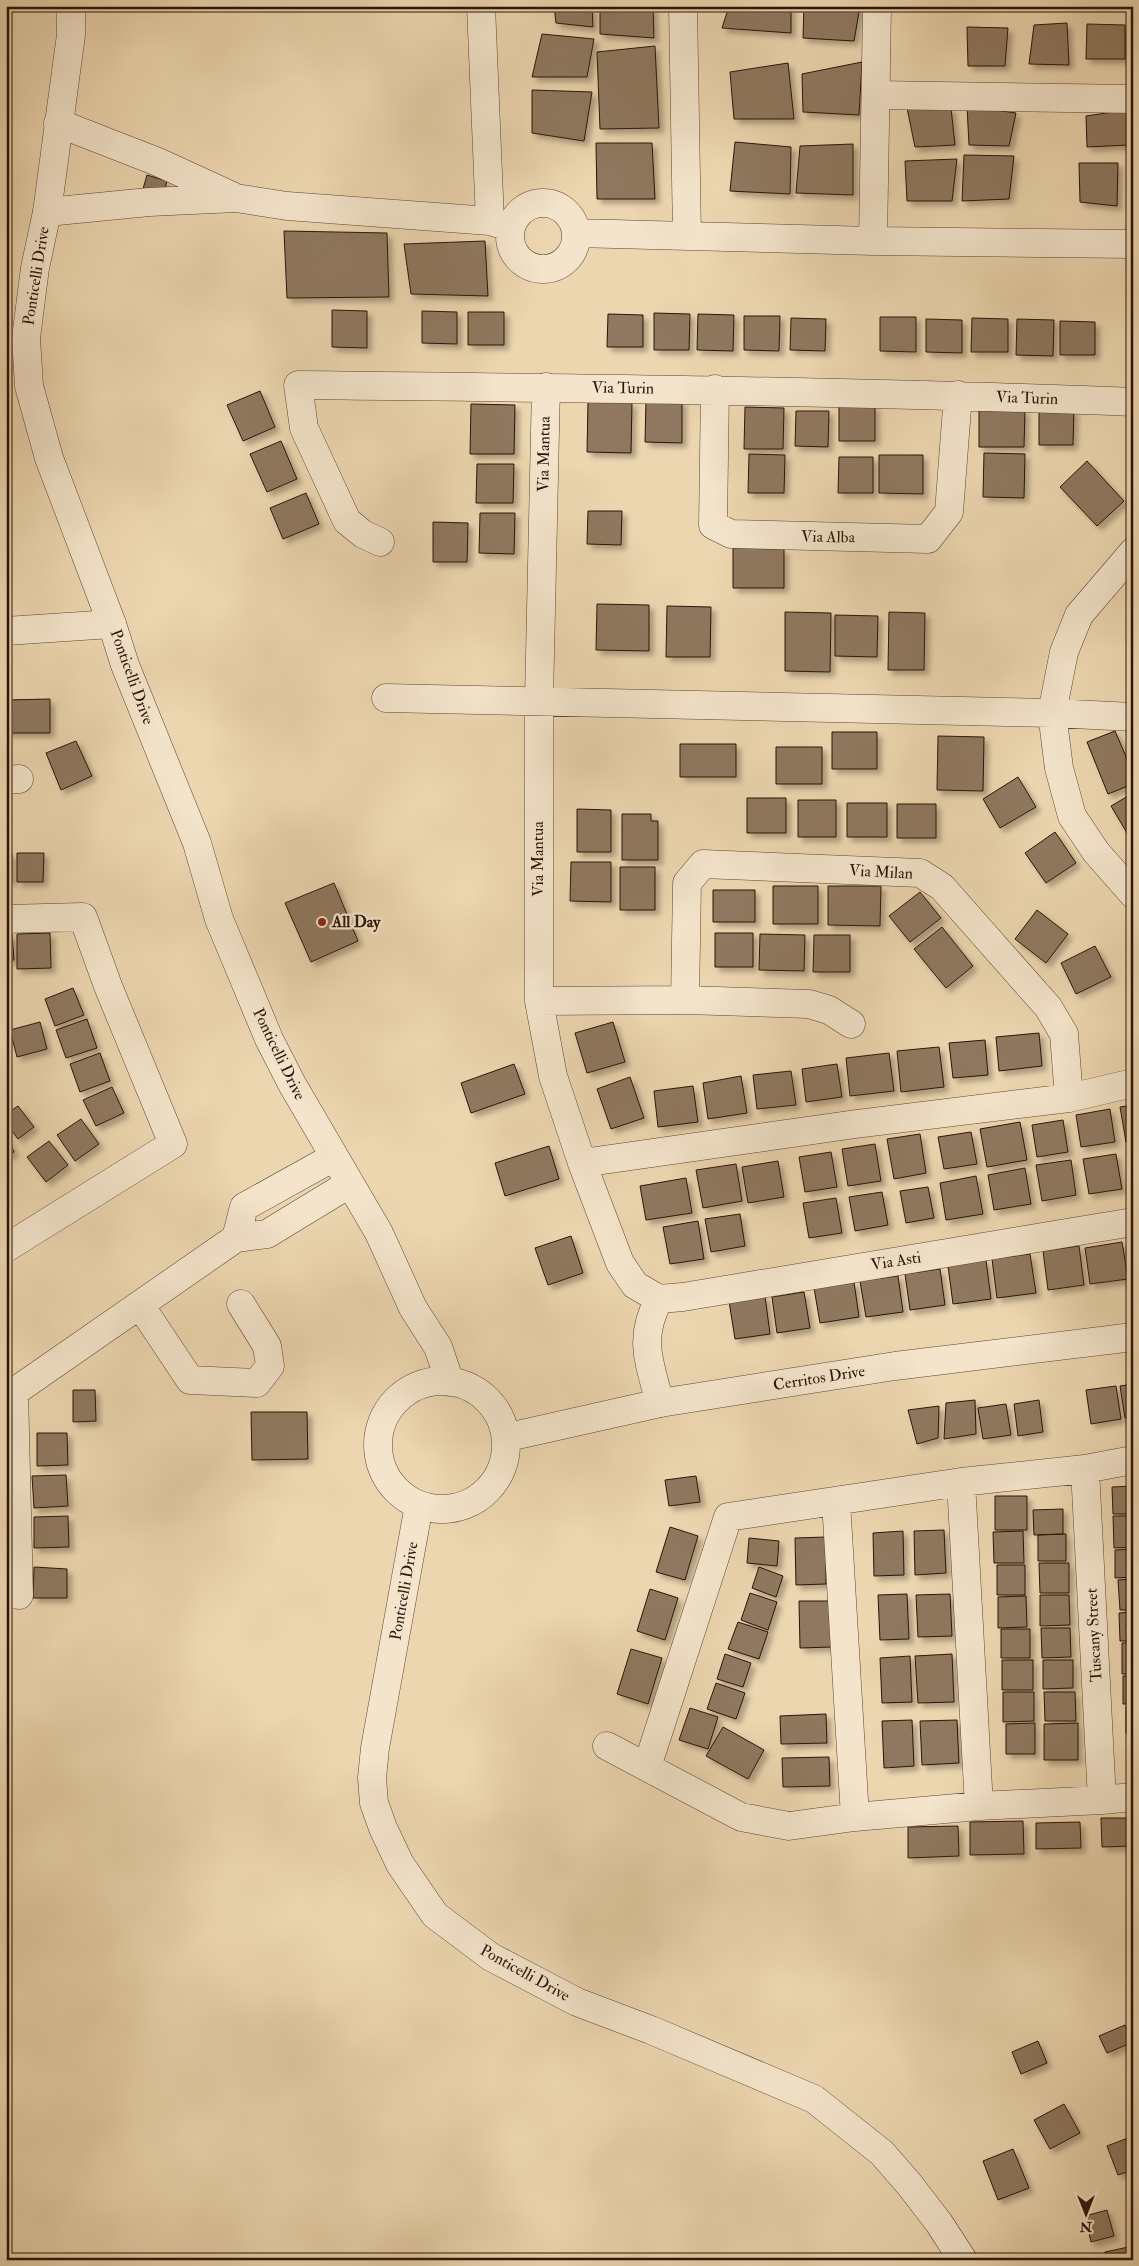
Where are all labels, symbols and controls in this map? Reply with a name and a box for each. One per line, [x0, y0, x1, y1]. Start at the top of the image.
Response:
street label: Ponticelli Drive [18, 225, 54, 327]
street label: Via Turin [592, 377, 654, 399]
street label: Via Turin [995, 387, 1059, 409]
street label: Via Mantua [533, 416, 555, 492]
street label: Via Alba [801, 527, 856, 547]
street label: Ponticelli Drive [106, 627, 159, 728]
street label: Via Mantua [528, 821, 548, 897]
street label: Via Milan [848, 860, 914, 884]
place label: All Day [331, 912, 381, 933]
marker: All Day [316, 916, 328, 928]
street label: Ponticelli Drive [248, 1005, 310, 1103]
street label: Via Asti [869, 1247, 923, 1275]
street label: Cerritos Drive [772, 1361, 867, 1395]
street label: Ponticelli Drive [385, 1540, 423, 1642]
street label: Tuscany Street [1082, 1588, 1106, 1682]
street label: Ponticelli Drive [477, 1940, 574, 2006]
north arrow [1062, 2188, 1112, 2238]
text: N [1079, 2218, 1093, 2235]

